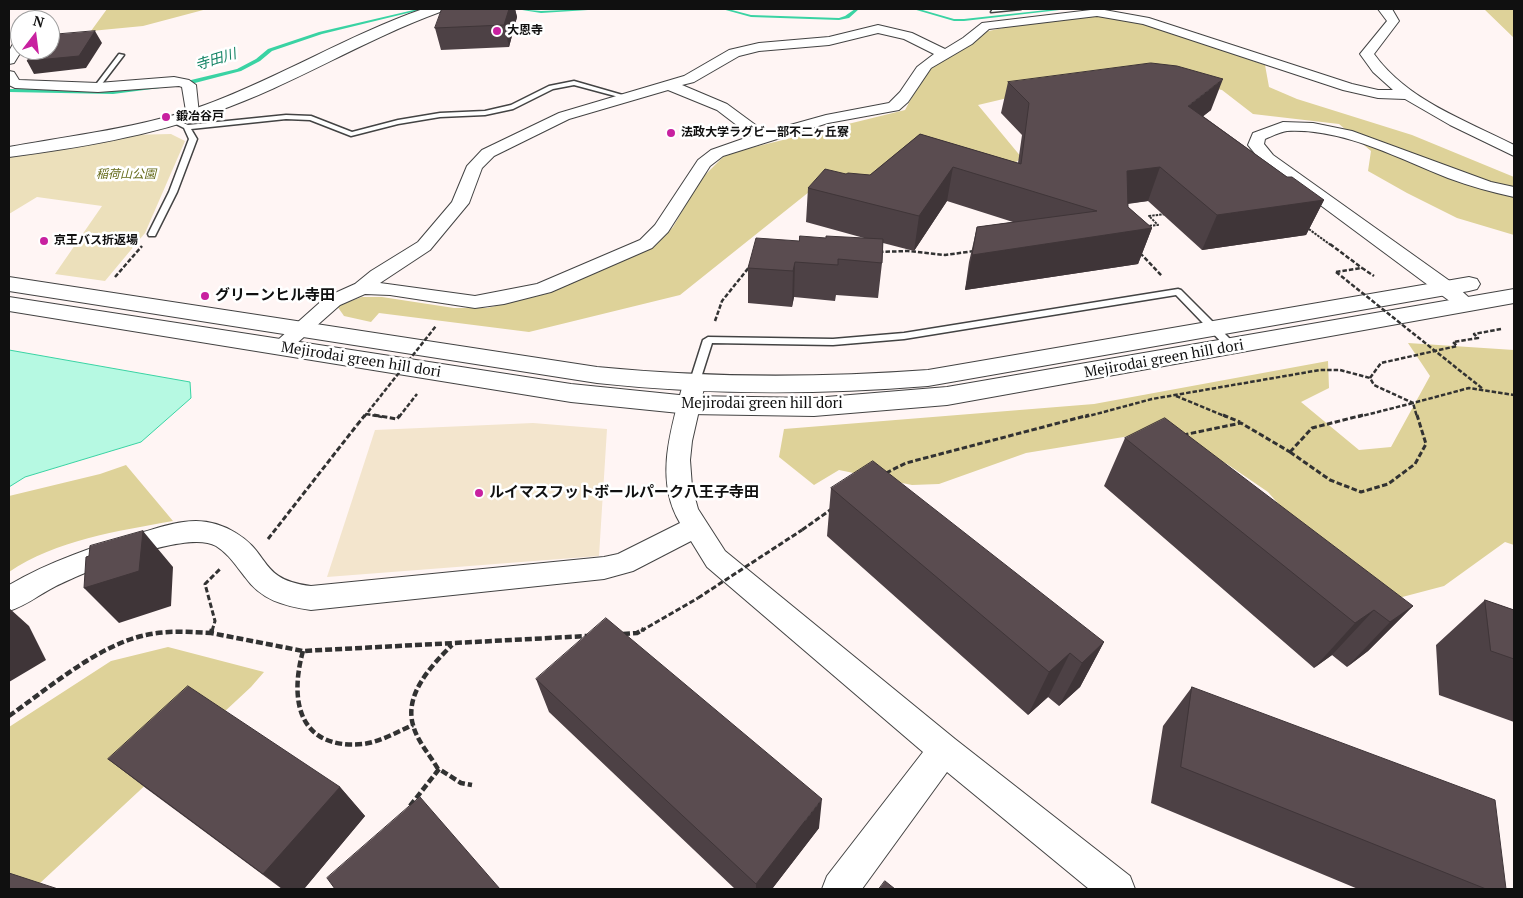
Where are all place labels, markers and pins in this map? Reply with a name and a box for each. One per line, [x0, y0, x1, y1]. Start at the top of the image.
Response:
place label: 大恩寺 [507, 24, 543, 38]
marker: 大恩寺 [491, 25, 503, 37]
place label: 鍛冶谷戸 [176, 110, 224, 124]
marker: 鍛冶谷戸 [160, 111, 172, 123]
place label: 法政大学ラグビー部不二ヶ丘寮 [681, 126, 849, 140]
marker: 法政大学ラグビー部不二ヶ丘寮 [665, 127, 677, 139]
place label: 京王バス折返場 [54, 234, 138, 248]
marker: 京王バス折返場 [38, 235, 50, 247]
place label: グリーンヒル寺田 [215, 287, 335, 305]
marker: グリーンヒル寺田 [199, 290, 211, 302]
place label: ルイマスフットボールパーク八王子寺田 [489, 484, 759, 502]
marker: ルイマスフットボールパーク八王子寺田 [473, 487, 485, 499]

